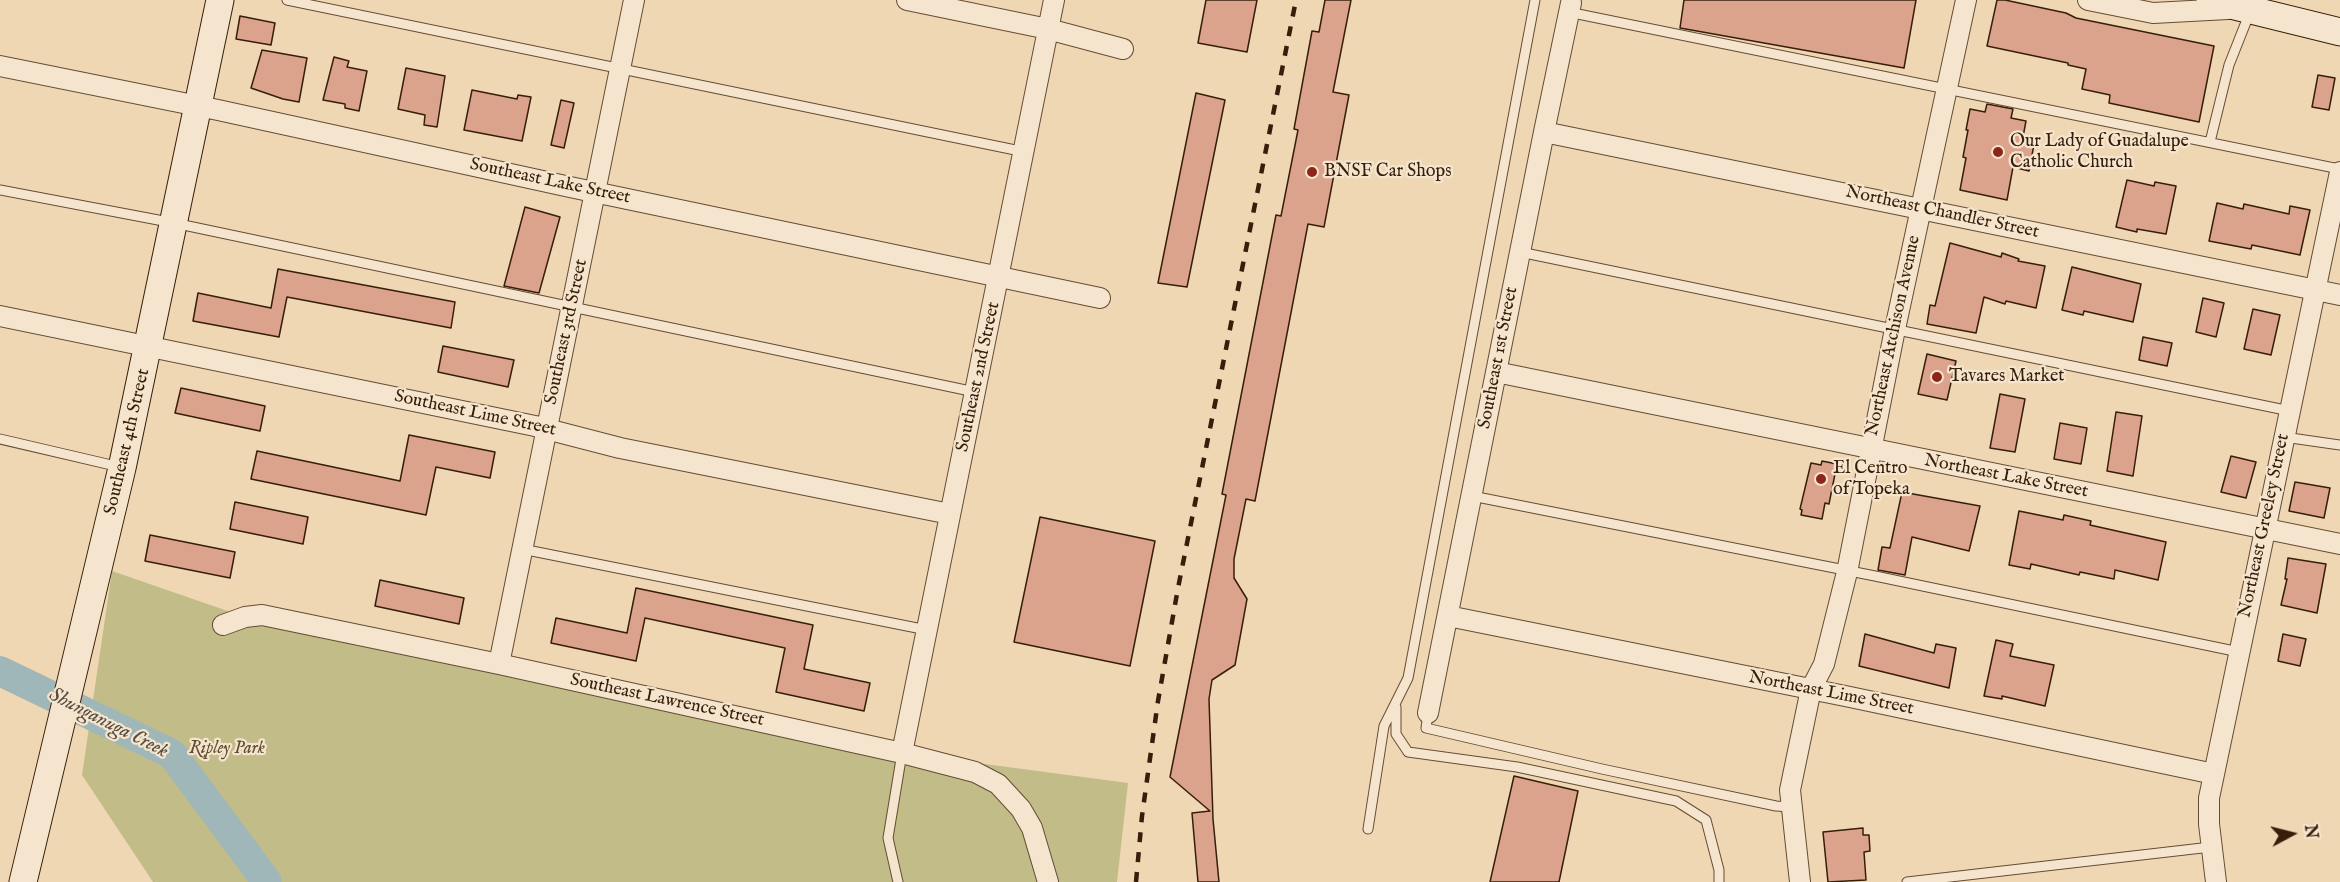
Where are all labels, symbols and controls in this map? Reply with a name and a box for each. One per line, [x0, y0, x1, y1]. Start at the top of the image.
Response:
place label: Our Lady of Guadalupe Catholic Church [2010, 131, 2189, 174]
marker: Our Lady of Guadalupe Catholic Church [1991, 145, 2005, 159]
street label: Southeast Lake Street [468, 154, 632, 210]
place label: BNSF Car Shops [1324, 161, 1451, 183]
marker: BNSF Car Shops [1305, 165, 1319, 179]
street label: Northeast Chandler Street [1843, 182, 2041, 244]
street label: Northeast Atchison Avenue [1862, 234, 1926, 438]
street label: Southeast 3rd Street [541, 257, 593, 407]
street label: Southeast 1st Street [1475, 285, 1523, 431]
street label: Southeast 2nd Street [953, 300, 1005, 454]
place label: Tavares Market [1949, 366, 2064, 388]
street label: Southeast 4th Street [101, 367, 155, 517]
marker: Tavares Market [1930, 370, 1944, 384]
street label: Southeast Lime Street [392, 386, 558, 442]
street label: Northeast Greeley Street [2235, 432, 2295, 620]
street label: Northeast Lake Street [1922, 451, 2090, 503]
place label: El Centro of Topeka [1833, 458, 1910, 500]
marker: El Centro of Topeka [1814, 472, 1828, 486]
street label: Northeast Lime Street [1747, 667, 1915, 721]
street label: Southeast Lawrence Street [568, 670, 766, 732]
water label: Shunganuga Creek [44, 684, 172, 764]
park label: Ripley Park [189, 738, 265, 760]
north arrow [2262, 804, 2322, 864]
text: N [2299, 824, 2321, 840]

